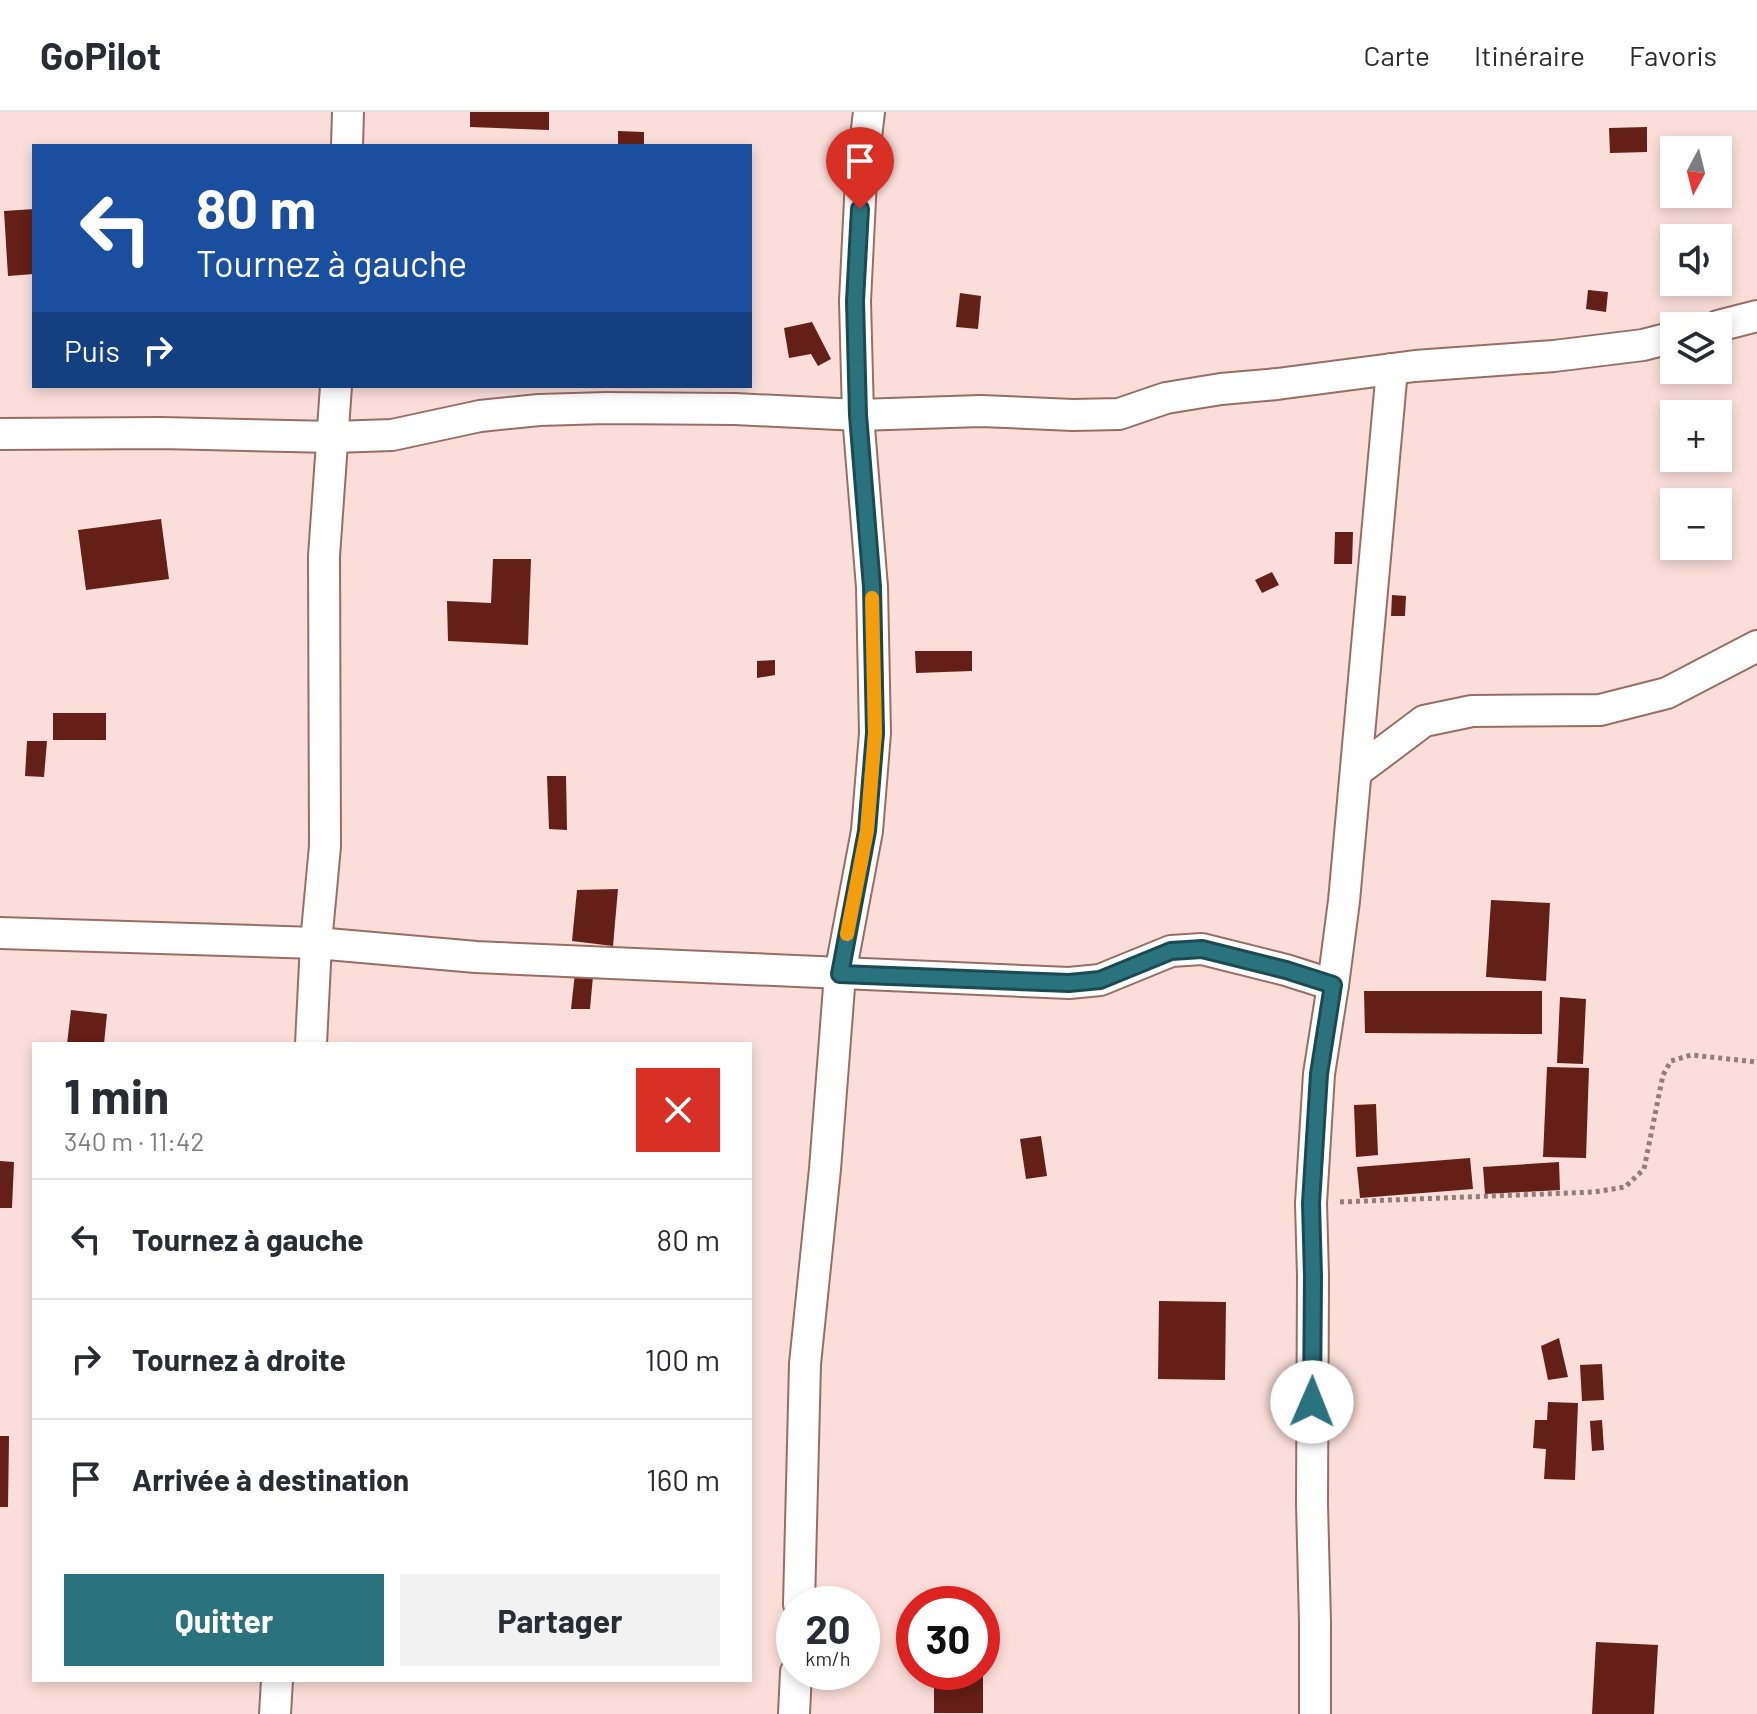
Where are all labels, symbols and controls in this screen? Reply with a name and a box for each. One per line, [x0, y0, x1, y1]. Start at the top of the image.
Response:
text: GoPilot [40, 32, 161, 78]
text: Carte [1364, 38, 1430, 72]
text: Itinéraire [1474, 38, 1585, 72]
text: Favoris [1629, 38, 1717, 72]
pin [826, 127, 894, 209]
north arrow [1660, 136, 1732, 208]
map controls [1660, 136, 1732, 560]
icon: arrive [838, 139, 882, 183]
text: 80 m [196, 173, 316, 240]
icon: left [64, 176, 168, 280]
button: sound [1660, 224, 1732, 296]
text: Tournez à gauche [196, 241, 467, 284]
button: layers [1660, 312, 1732, 384]
icon: right [136, 328, 180, 372]
text: Puis [64, 332, 120, 368]
button: + [1660, 400, 1732, 472]
button: − [1660, 488, 1732, 560]
text: 1 min [64, 1066, 169, 1124]
button: close [636, 1068, 720, 1152]
text: 340 m · 11:42 [64, 1125, 204, 1156]
icon: left [64, 1217, 108, 1261]
text: Tournez à gauche [132, 1221, 364, 1257]
text: 80 m [657, 1221, 720, 1257]
icon: right [64, 1337, 108, 1381]
text: Tournez à droite [132, 1341, 346, 1377]
text: 100 m [645, 1341, 720, 1377]
position arrow [1270, 1360, 1354, 1444]
icon: arrive [64, 1457, 108, 1501]
text: Arrivée à destination [132, 1461, 409, 1497]
text: 160 m [646, 1461, 720, 1497]
button: Quitter [64, 1574, 384, 1666]
button: Partager [400, 1574, 720, 1666]
speed limit sign: 30 [896, 1586, 1000, 1690]
text: 20 [805, 1604, 851, 1652]
text: km/h [805, 1646, 851, 1670]

